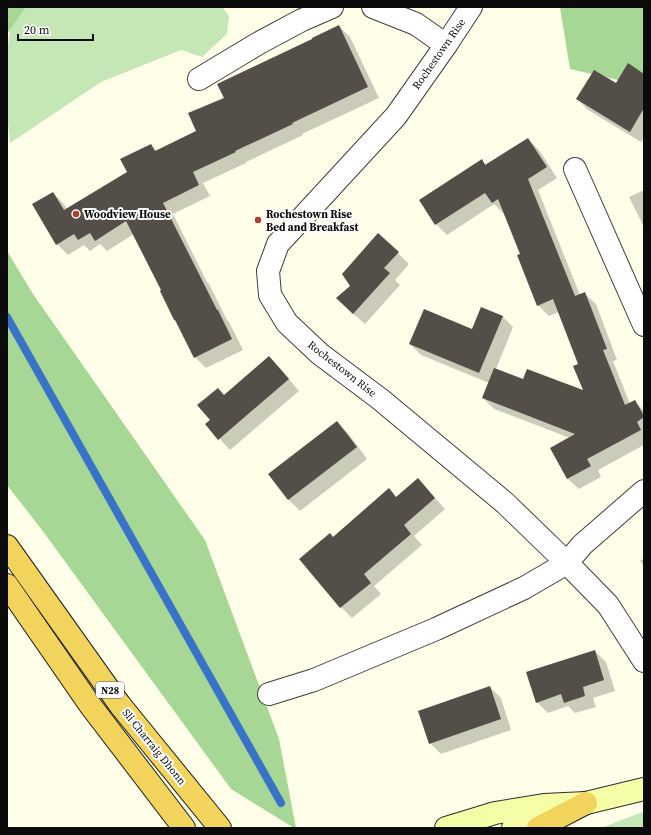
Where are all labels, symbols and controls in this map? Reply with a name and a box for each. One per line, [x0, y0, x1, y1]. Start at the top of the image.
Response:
street label: Rochestown Rise [409, 15, 469, 92]
scale bar [18, 16, 93, 42]
text: 20 m [24, 22, 50, 38]
place label: Woodview House [84, 207, 171, 222]
place label: Rochestown Rise Bed and Breakfast [266, 207, 359, 235]
marker: Woodview House [71, 209, 81, 219]
marker: Rochestown Rise Bed and Breakfast [253, 215, 263, 225]
street label: Rochestown Rise [305, 337, 380, 401]
road number: N28 [96, 682, 124, 698]
street label: Sli Charraig Dhonn [119, 706, 190, 788]

